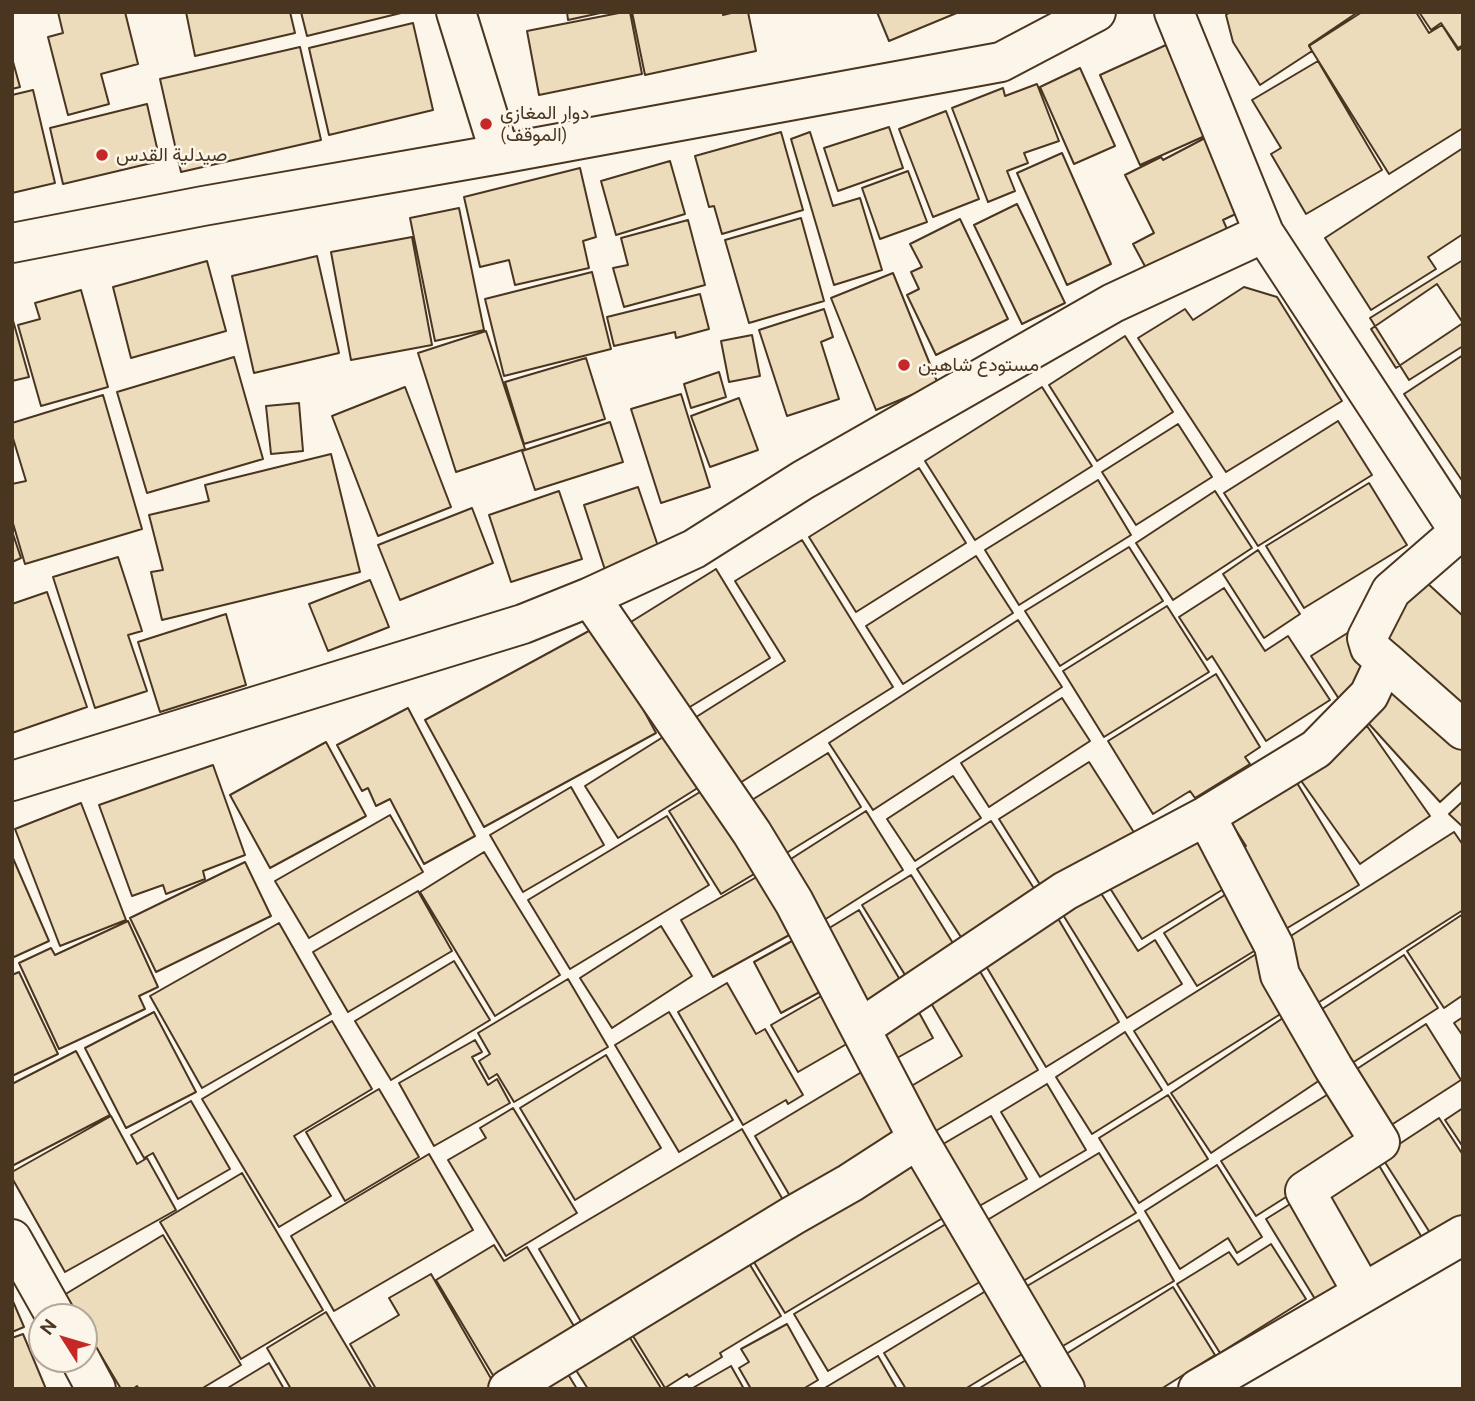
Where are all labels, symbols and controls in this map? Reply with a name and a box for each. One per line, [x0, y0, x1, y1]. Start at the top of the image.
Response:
place label: دوار المغازي (الموقف) [500, 102, 589, 146]
marker: دوار المغازي (الموقف) [478, 116, 494, 132]
place label: صيدلية القدس [116, 144, 227, 166]
marker: صيدلية القدس [94, 147, 110, 163]
place label: مستودع شاهين [918, 354, 1039, 376]
marker: مستودع شاهين [896, 357, 912, 373]
north arrow [28, 1303, 98, 1373]
text: N [35, 1314, 61, 1339]

